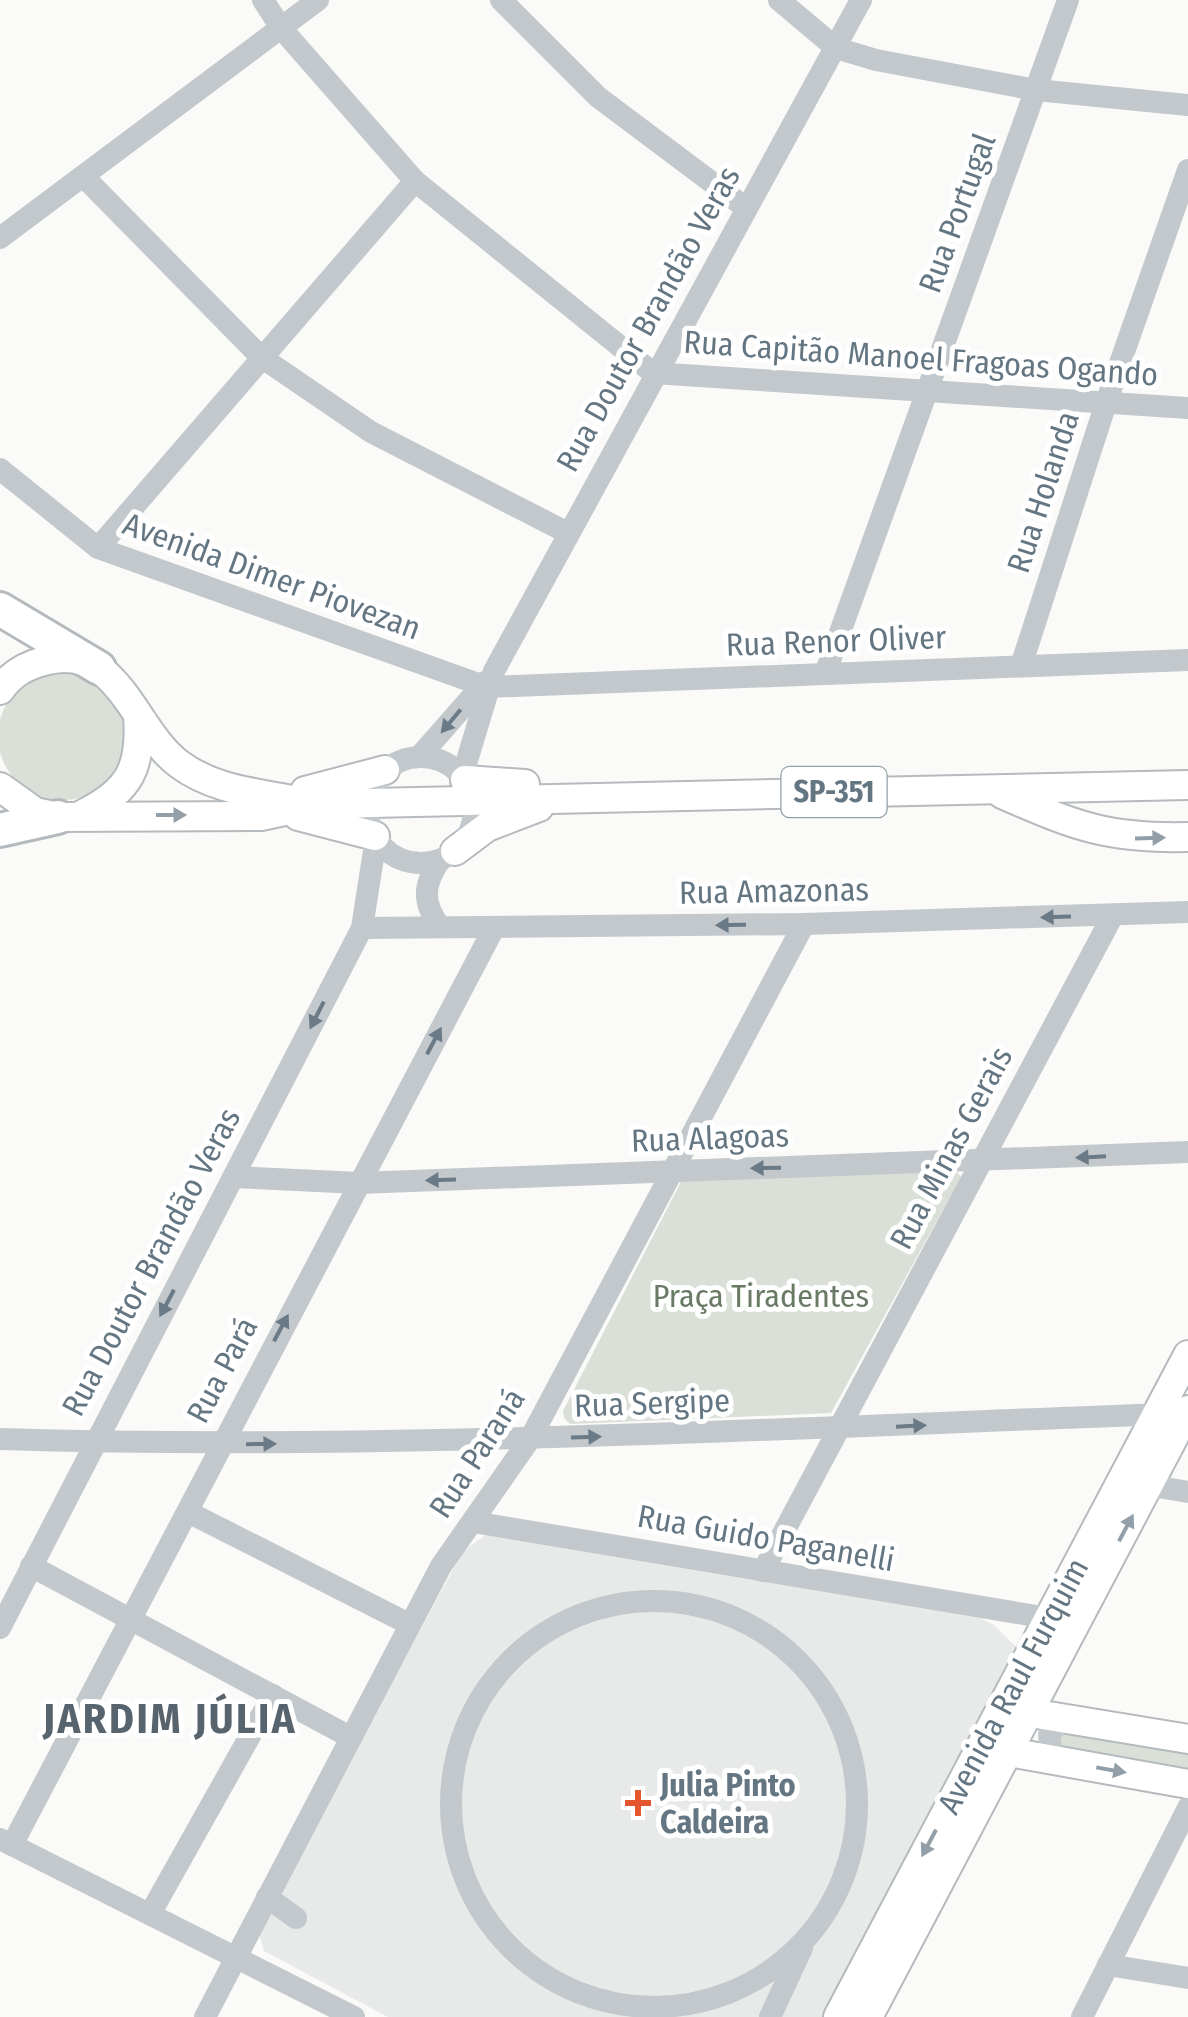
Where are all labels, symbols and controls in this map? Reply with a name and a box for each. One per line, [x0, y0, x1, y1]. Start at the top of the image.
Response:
street label: Rua Portugal [911, 128, 1003, 298]
street label: Rua Doutor Brandão Veras [548, 160, 748, 478]
street label: Rua Capitão Manoel Fragoas Ogando [683, 322, 1159, 394]
street label: Rua Holanda [999, 407, 1087, 577]
street label: Avenida Dimer Piovezan [118, 504, 426, 648]
street label: Rua Renor Oliver [725, 618, 947, 664]
one-way arrow [441, 709, 463, 734]
road number: SP-351 [782, 767, 886, 817]
one-way arrow [156, 807, 188, 823]
one-way arrow [1135, 830, 1167, 846]
street label: Rua Amazonas [679, 870, 869, 912]
one-way arrow [1039, 909, 1071, 925]
one-way arrow [714, 917, 746, 933]
one-way arrow [309, 1000, 326, 1029]
one-way arrow [425, 1027, 442, 1055]
street label: Rua Minas Gerais [882, 1040, 1020, 1256]
street label: Rua Doutor Brandão Veras [54, 1102, 248, 1422]
street label: Rua Alagoas [630, 1116, 790, 1160]
one-way arrow [1074, 1149, 1106, 1165]
one-way arrow [749, 1161, 781, 1177]
one-way arrow [425, 1172, 457, 1188]
park label: Praça Tiradentes [653, 1277, 869, 1315]
one-way arrow [159, 1289, 176, 1317]
street label: Rua Pará [178, 1311, 266, 1429]
one-way arrow [273, 1313, 290, 1342]
street label: Rua Paraná [421, 1381, 533, 1525]
street label: Rua Sergipe [574, 1381, 730, 1425]
one-way arrow [895, 1418, 927, 1434]
one-way arrow [570, 1429, 602, 1445]
one-way arrow [245, 1436, 277, 1452]
street label: Rua Guido Paganelli [635, 1497, 897, 1579]
one-way arrow [1117, 1514, 1134, 1543]
street label: Avenida Raul Furquim [930, 1552, 1096, 1820]
district label: JARDIM JÚLIA [42, 1693, 297, 1744]
one-way arrow [1095, 1763, 1127, 1778]
place label: Julia Pinto Caldeira [659, 1766, 796, 1841]
marker: Julia Pinto Caldeira [625, 1790, 651, 1816]
one-way arrow [921, 1829, 938, 1858]

